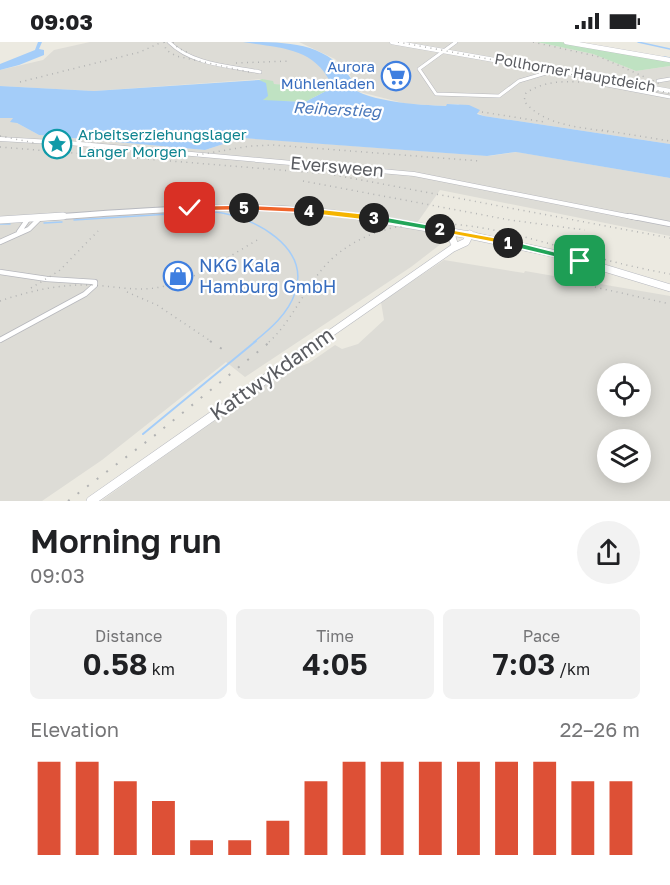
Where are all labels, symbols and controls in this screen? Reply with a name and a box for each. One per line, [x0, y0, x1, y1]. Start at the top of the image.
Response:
text: 09:03 [30, 8, 93, 35]
street label: Pollhorner Hauptdeich [493, 49, 657, 95]
place label: Aurora Mühlenladen [281, 57, 375, 92]
supermarket icon: Aurora Mühlenladen [380, 60, 412, 92]
water label: Reiherstieg [293, 97, 383, 121]
place label: Arbeitserziehungslager Langer Morgen [78, 125, 247, 160]
place icon: Arbeitserziehungslager Langer Morgen [41, 128, 73, 160]
street label: Eversween [289, 151, 385, 181]
pin [164, 182, 215, 233]
icon: check [173, 191, 206, 224]
pin: 5 [229, 193, 259, 223]
pin: 4 [294, 196, 324, 226]
text: 5 [239, 198, 249, 218]
text: 4 [304, 201, 314, 221]
pin: 3 [359, 203, 389, 233]
text: 3 [369, 208, 379, 228]
pin: 2 [425, 214, 455, 244]
text: 2 [435, 219, 445, 239]
pin: 1 [493, 228, 523, 258]
text: 1 [504, 233, 512, 253]
pin [554, 235, 605, 286]
icon: arrive [563, 244, 596, 277]
place label: NKG Kala Hamburg GmbH [199, 254, 337, 297]
shop icon: NKG Kala Hamburg GmbH [162, 260, 194, 292]
street label: Kattwykdamm [204, 321, 338, 426]
map controls [597, 363, 651, 483]
button: locate [597, 363, 651, 417]
button: layers [597, 429, 651, 483]
text: Morning run [30, 521, 222, 560]
button: share [577, 521, 640, 584]
text: 09:03 [30, 563, 85, 587]
text: Distance [95, 626, 162, 646]
text: Time [316, 626, 354, 646]
text: Pace [523, 626, 560, 646]
text: 0.58 [82, 646, 148, 682]
text: 4:05 [302, 646, 368, 682]
text: 7:03 [492, 646, 555, 682]
text: km [148, 659, 175, 679]
text: /km [555, 659, 590, 679]
text: Elevation [30, 717, 119, 741]
text: 22–26 m [560, 717, 640, 741]

